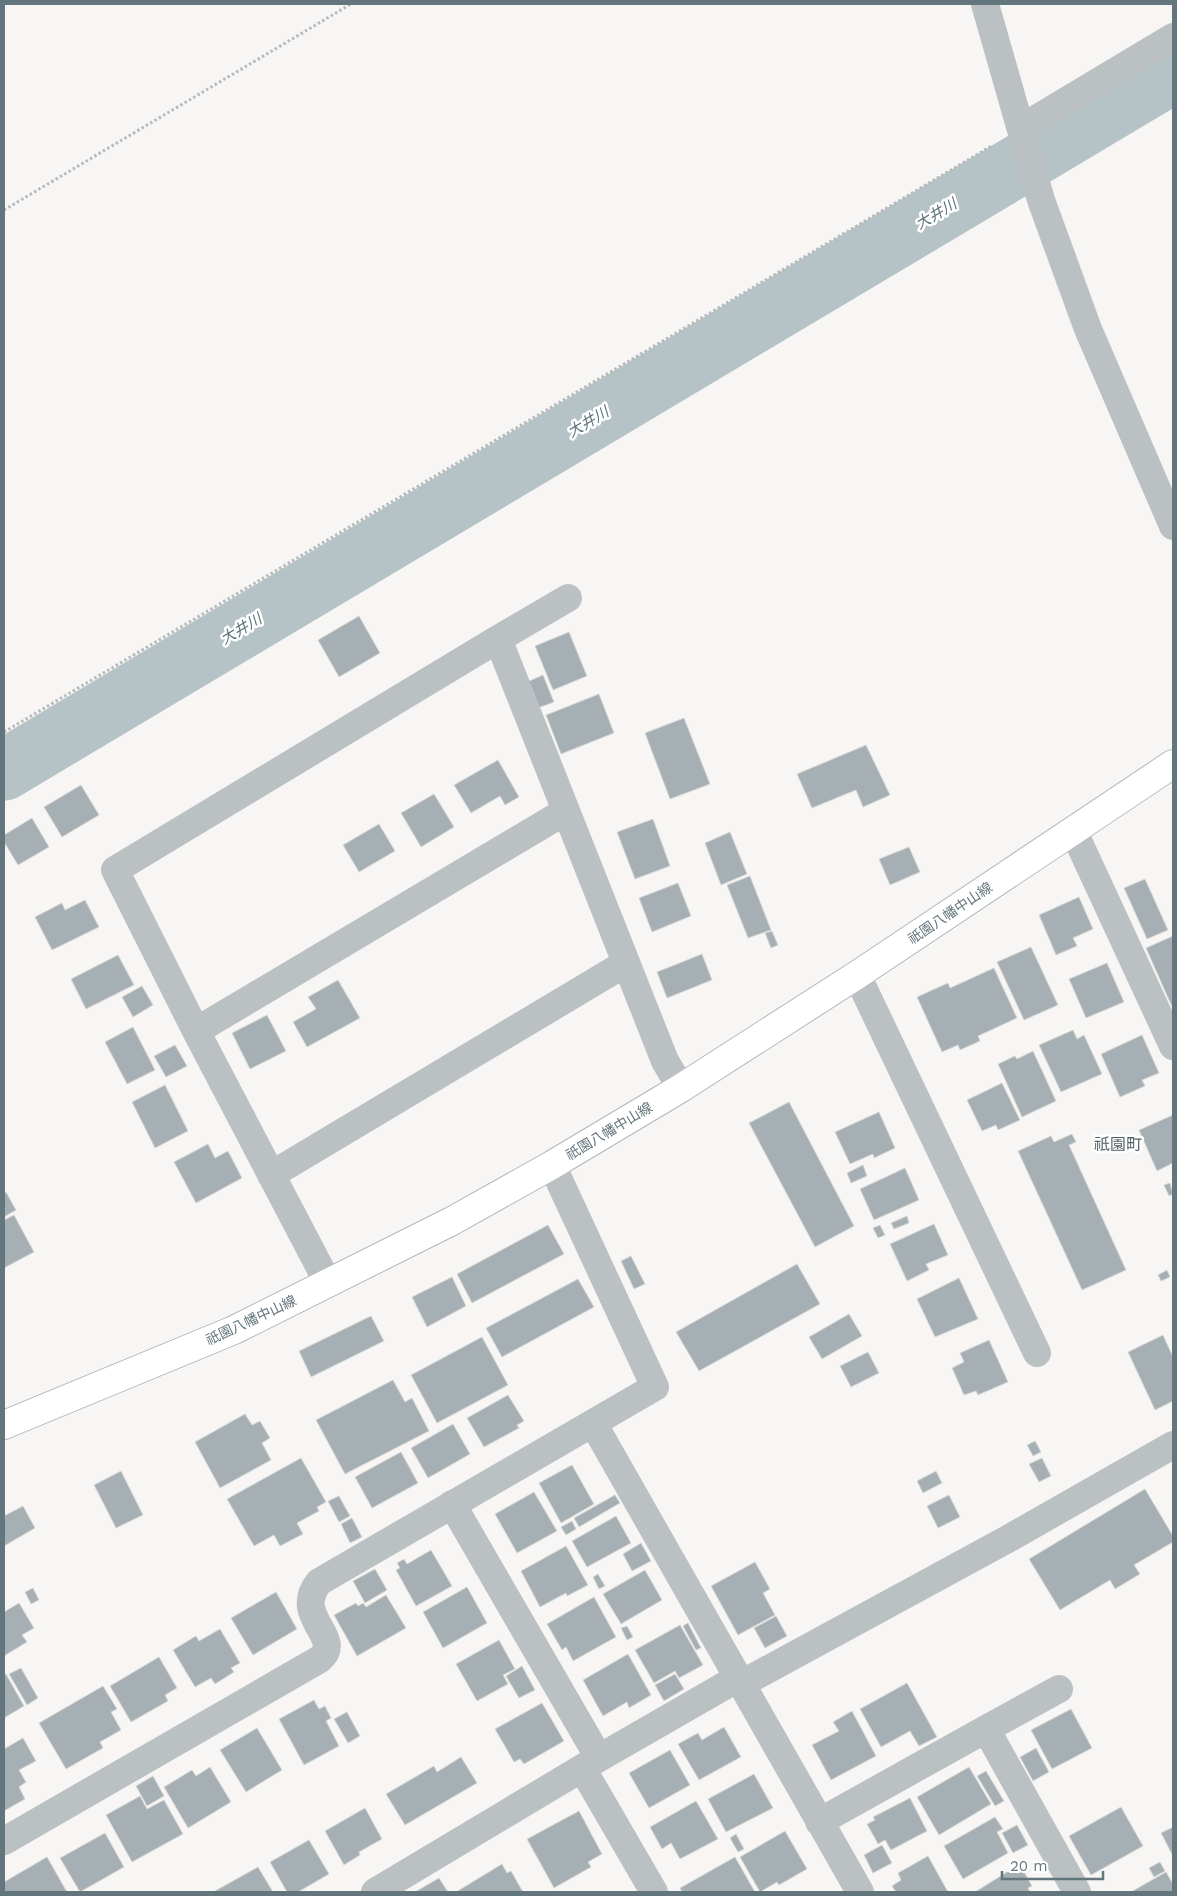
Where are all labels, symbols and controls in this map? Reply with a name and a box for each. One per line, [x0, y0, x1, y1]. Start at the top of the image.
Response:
water label: 大井川 [912, 194, 962, 233]
water label: 大井川 [564, 402, 614, 441]
water label: 大井川 [217, 609, 267, 648]
street label: 祇園八幡中山線 [905, 879, 995, 947]
street label: 祇園八幡中山線 [563, 1099, 655, 1163]
district label: 祇園町 [1094, 1135, 1142, 1154]
street label: 祇園八幡中山線 [203, 1292, 299, 1348]
scale bar [1002, 1848, 1103, 1880]
text: 20 m [1010, 1857, 1048, 1875]

